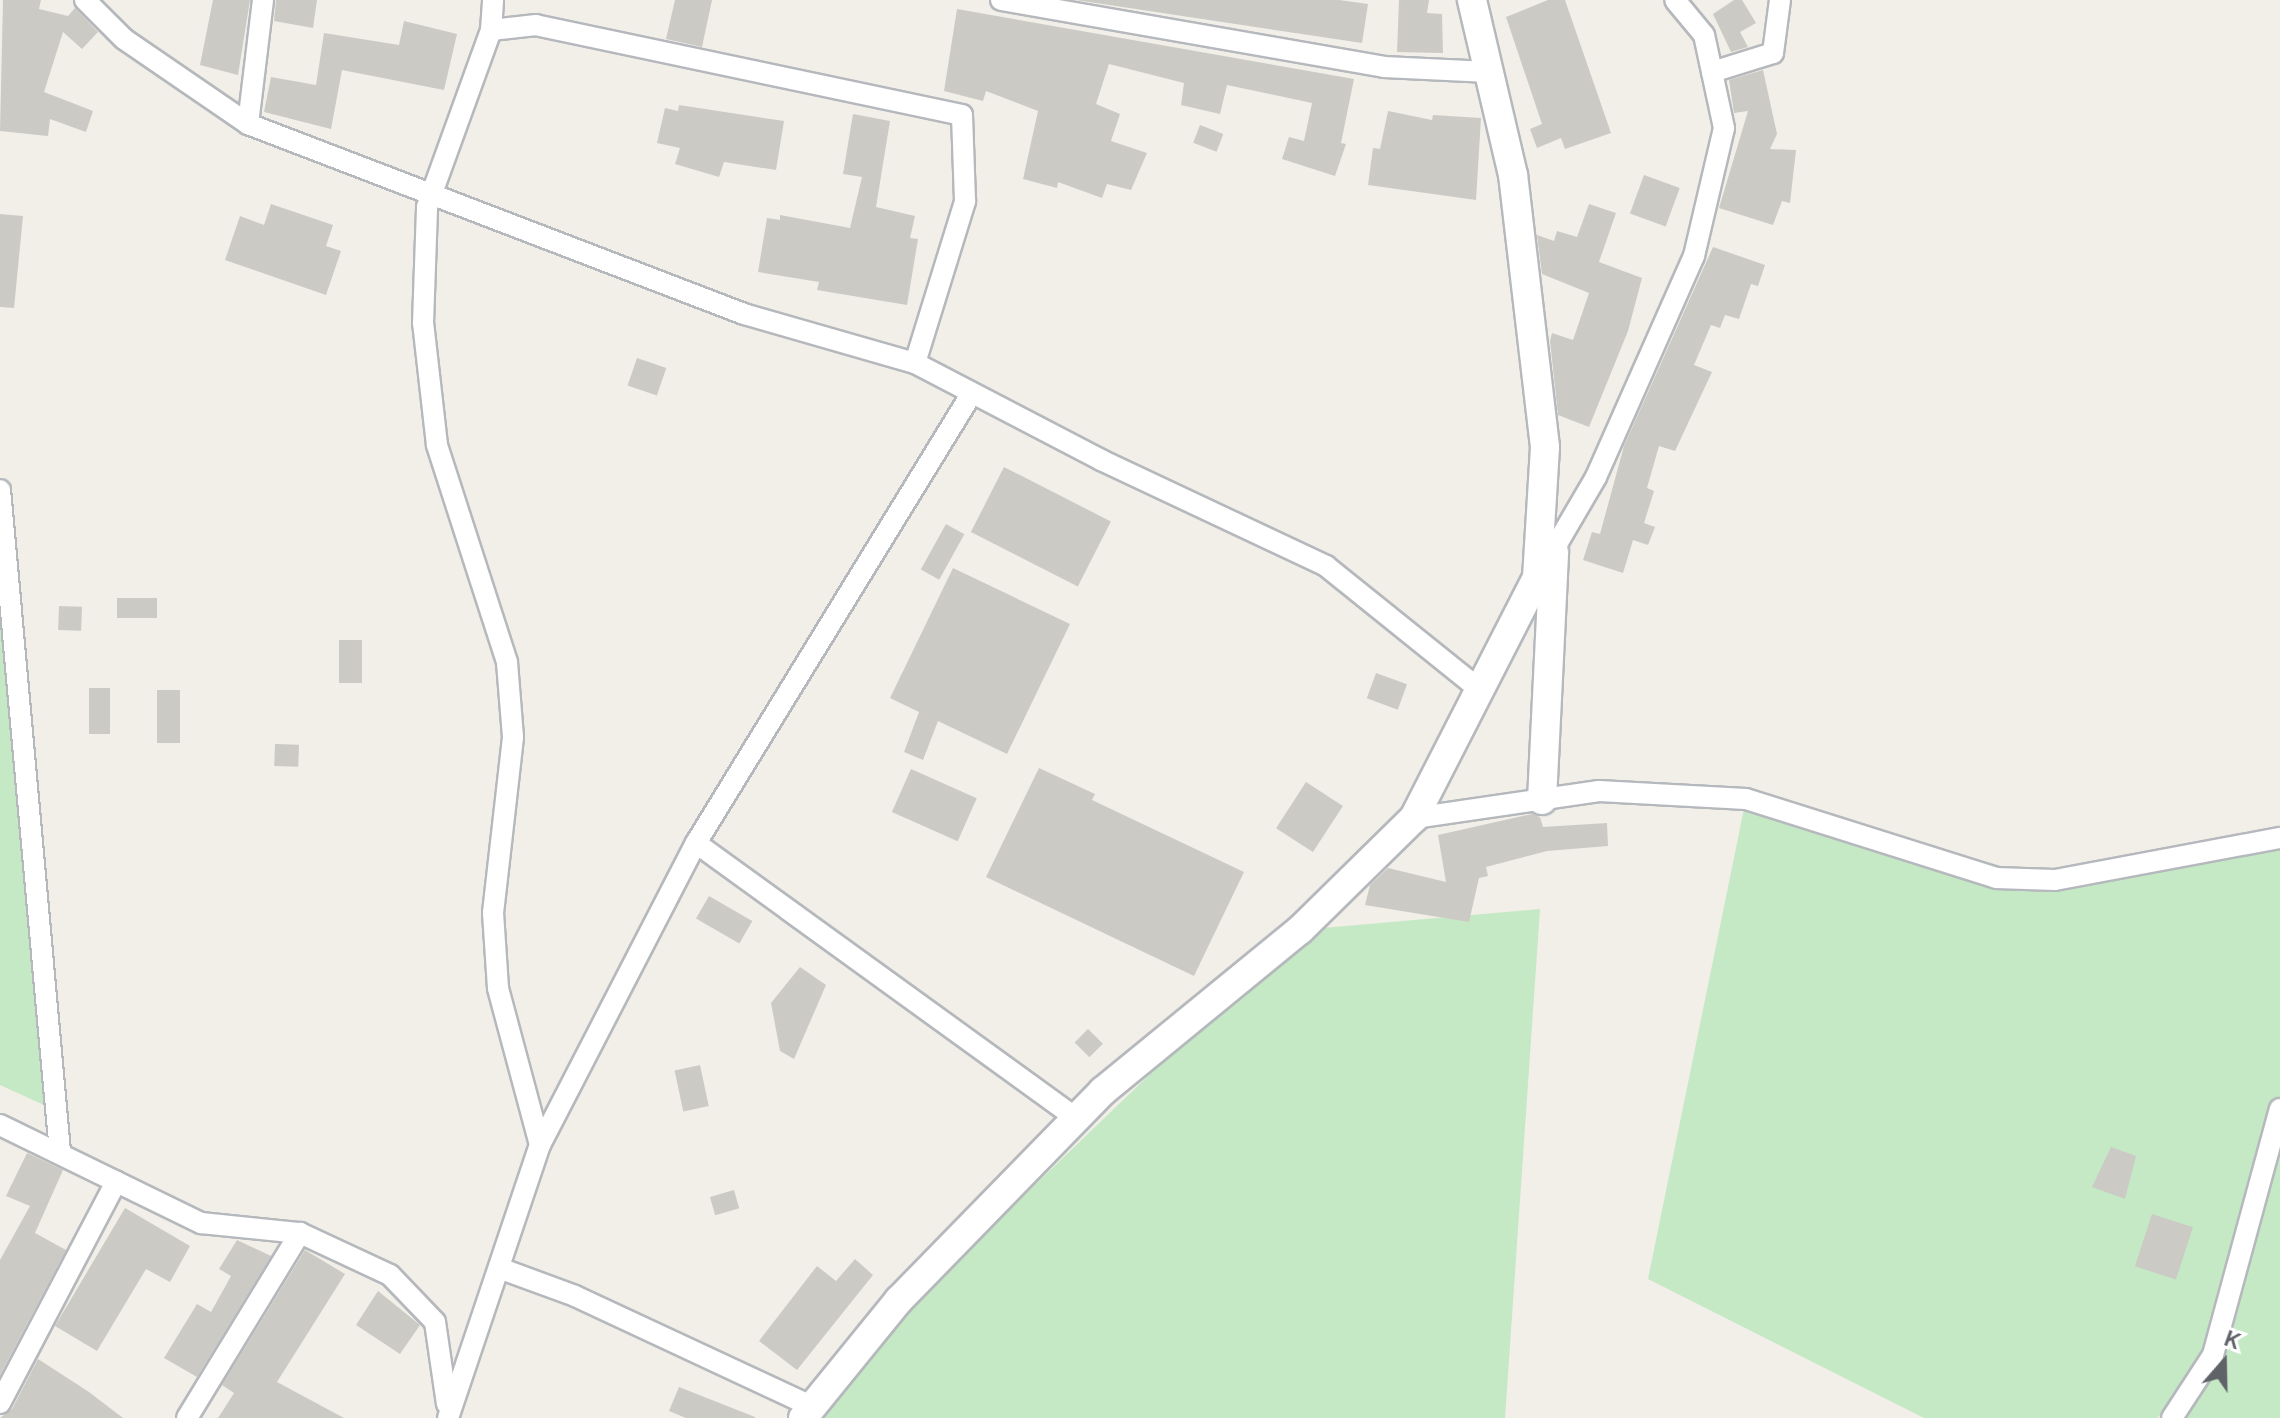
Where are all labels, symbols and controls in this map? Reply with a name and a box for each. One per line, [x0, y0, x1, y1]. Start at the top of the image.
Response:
north arrow [2184, 1322, 2264, 1402]
text: K [2221, 1325, 2244, 1354]

